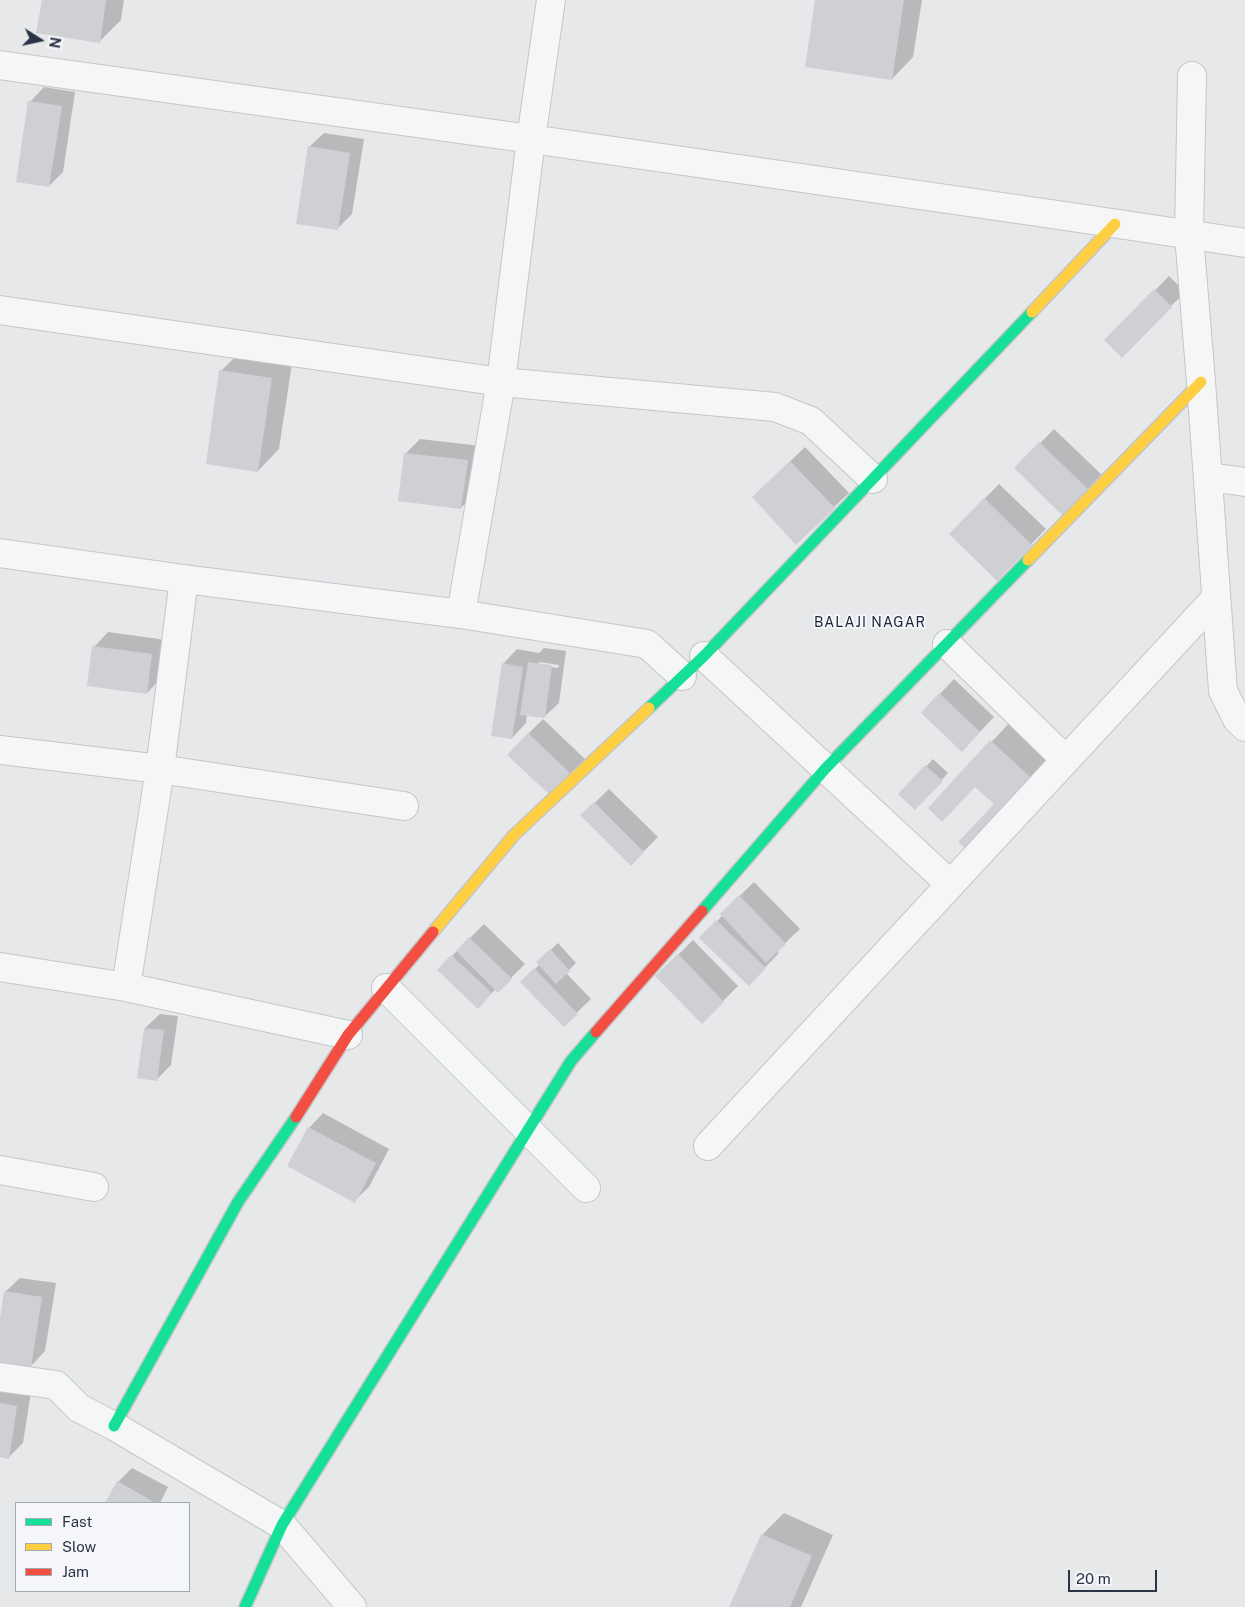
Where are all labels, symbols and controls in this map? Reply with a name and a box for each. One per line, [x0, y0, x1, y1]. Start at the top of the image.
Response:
north arrow [15, 15, 65, 65]
text: N [46, 36, 64, 49]
district label: BALAJI NAGAR [812, 615, 928, 631]
legend [15, 1502, 190, 1592]
text: Fast [62, 1513, 92, 1530]
text: Slow [62, 1538, 96, 1555]
scale bar [1070, 1560, 1159, 1592]
text: Jam [62, 1563, 89, 1580]
text: 20 m [1076, 1570, 1111, 1587]

